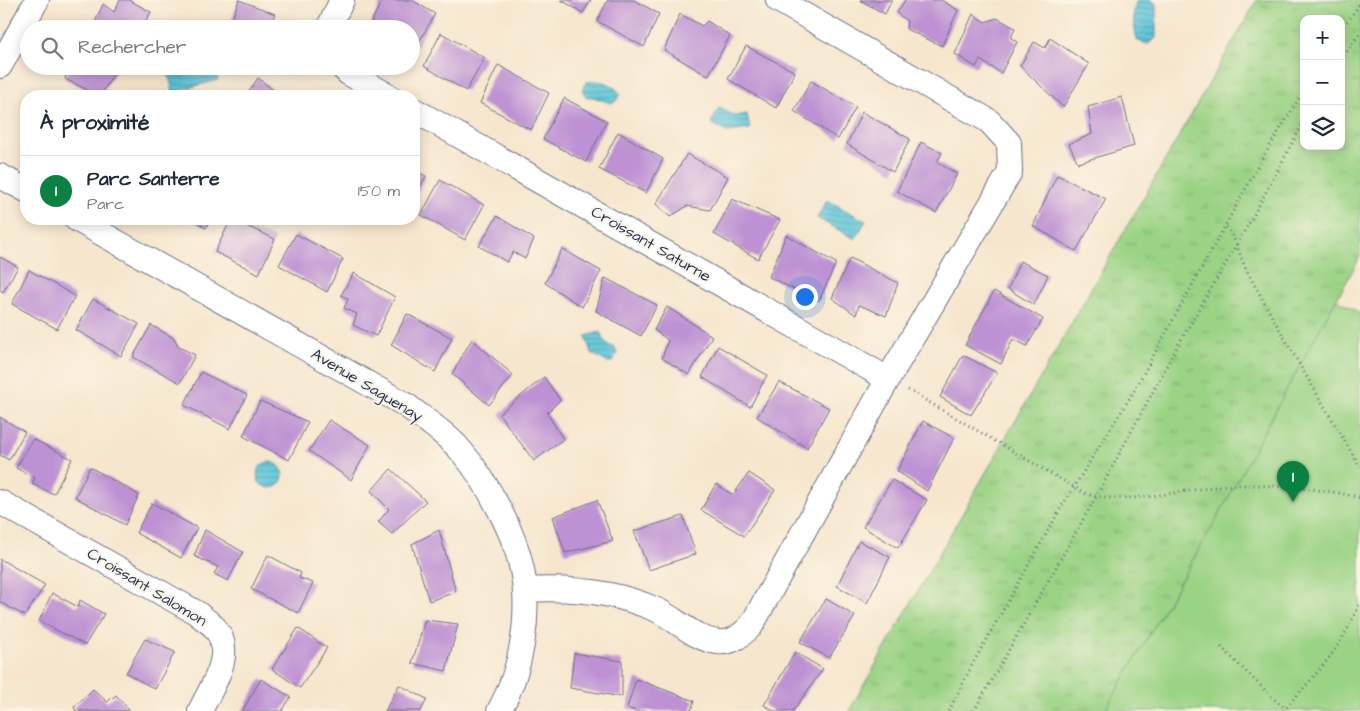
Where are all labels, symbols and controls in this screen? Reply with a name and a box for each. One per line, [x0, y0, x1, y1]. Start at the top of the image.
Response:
map controls [1300, 15, 1345, 150]
button: + [1300, 15, 1345, 60]
search box [20, 20, 420, 75]
icon: search [38, 34, 66, 62]
text: Rechercher [78, 34, 186, 61]
button: − [1300, 60, 1345, 105]
button: layers [1300, 105, 1345, 150]
text: À proximité [40, 108, 149, 137]
text: Parc Santerre [87, 166, 219, 193]
text: 1 [55, 180, 57, 202]
text: 150 m [358, 180, 400, 202]
text: Parc [87, 193, 124, 215]
street label: Croissant Saturne [587, 201, 715, 287]
your location [792, 284, 818, 310]
street label: Avenue Saguenay [306, 343, 427, 428]
pin: 1 [1277, 461, 1309, 502]
street label: Croissant Salomon [83, 543, 211, 631]

